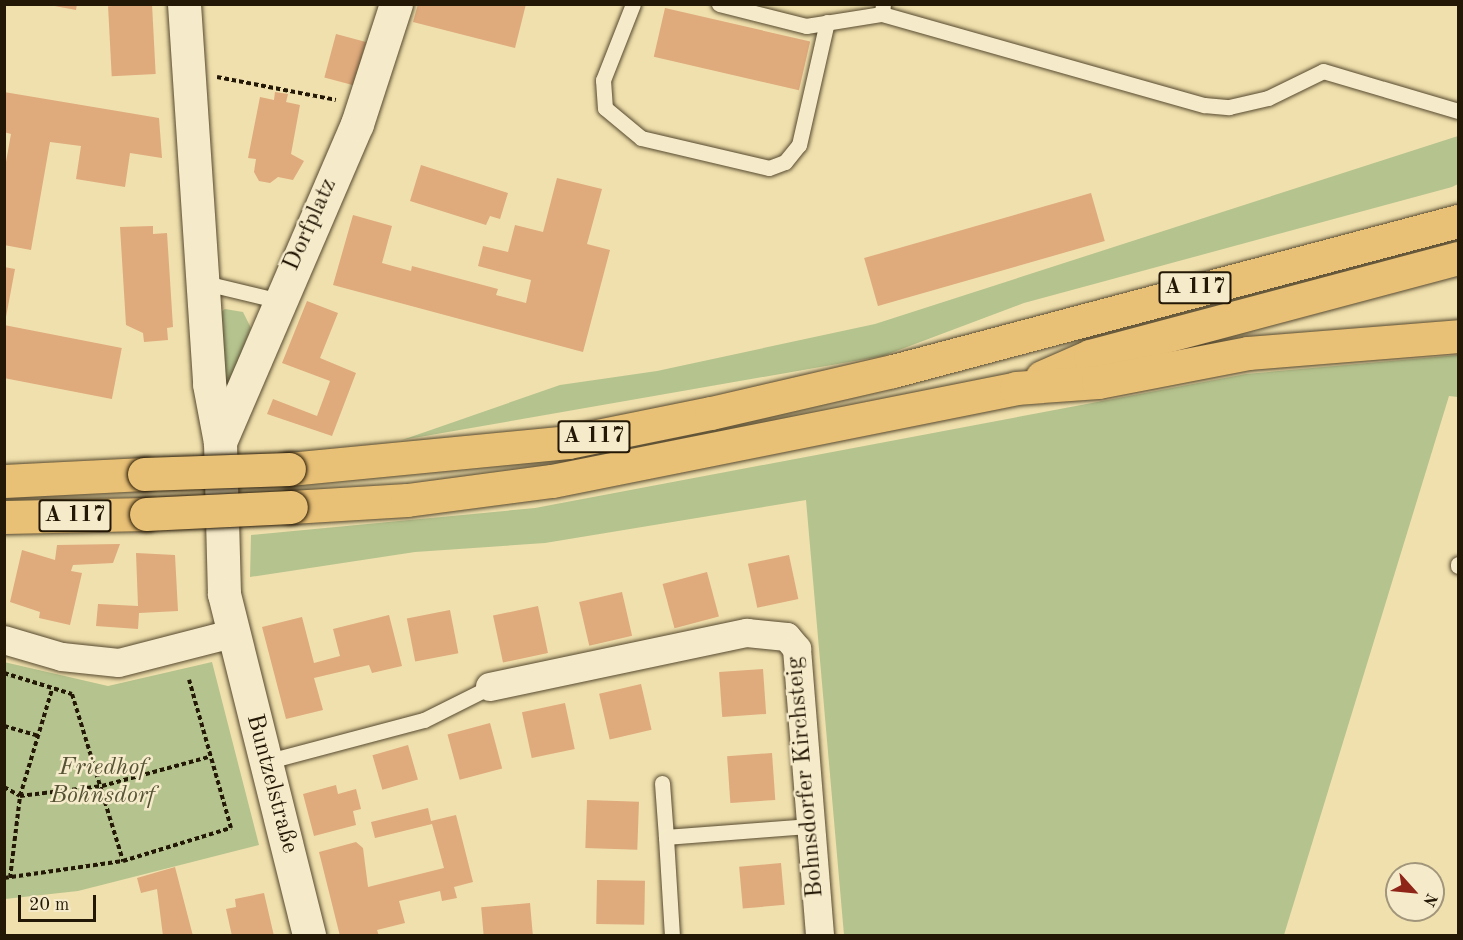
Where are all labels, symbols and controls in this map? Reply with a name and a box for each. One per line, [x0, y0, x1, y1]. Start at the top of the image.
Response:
street label: Dorfplatz [278, 174, 344, 276]
road number: A 117 [1158, 269, 1232, 307]
road number: A 117 [556, 418, 632, 456]
road number: A 117 [38, 497, 112, 535]
street label: Bohnsdorfer Kirchsteig [781, 655, 831, 899]
street label: Buntzelstraße [239, 711, 303, 857]
park label: Friedhof Bohnsdorf [50, 755, 156, 811]
north arrow [1385, 862, 1445, 922]
scale bar [21, 883, 99, 921]
text: N [1419, 890, 1439, 908]
text: 20 m [29, 896, 69, 914]

